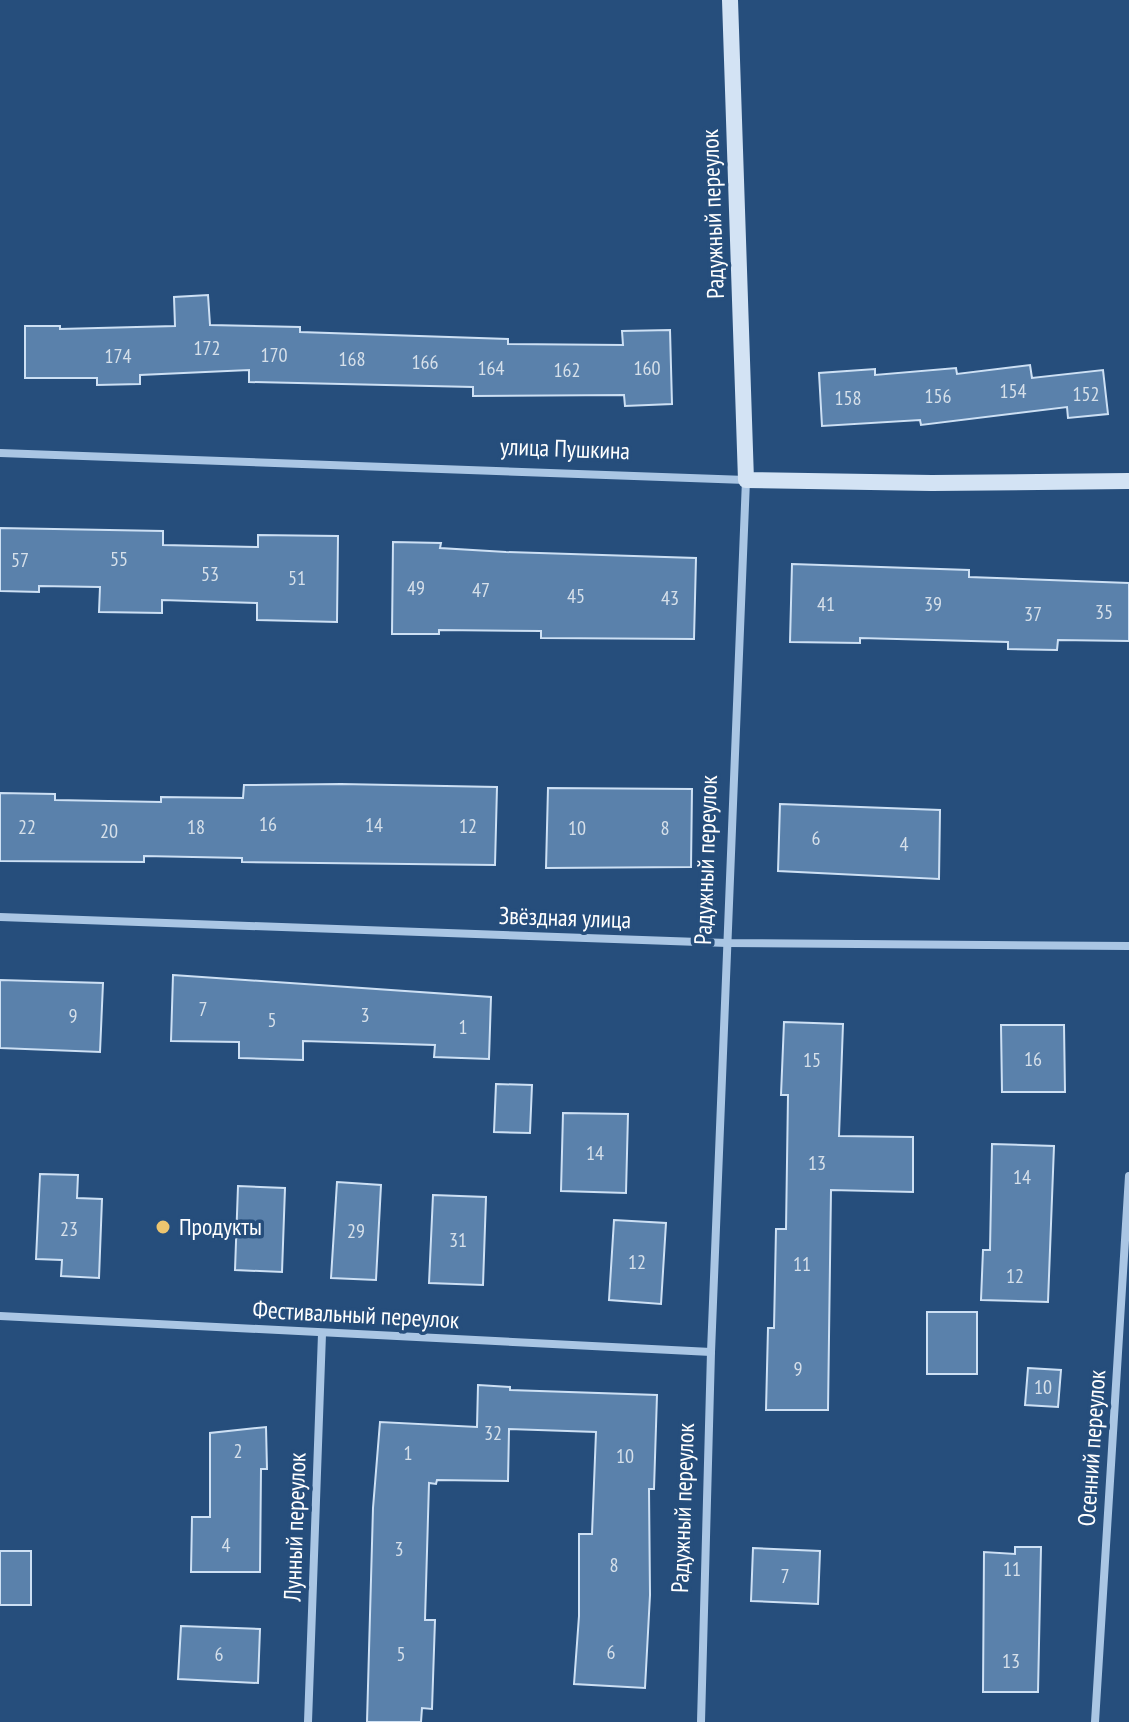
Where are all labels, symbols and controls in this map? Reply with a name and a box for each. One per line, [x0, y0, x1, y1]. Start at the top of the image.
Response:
street label: Радужный переулок [694, 128, 731, 299]
house number: 172 [194, 335, 221, 361]
house number: 170 [261, 342, 288, 368]
house number: 174 [105, 343, 132, 369]
house number: 168 [339, 346, 366, 372]
house number: 166 [412, 349, 439, 375]
house number: 164 [478, 355, 505, 381]
house number: 160 [634, 355, 661, 381]
house number: 162 [554, 357, 581, 383]
house number: 154 [1000, 378, 1027, 404]
house number: 152 [1073, 381, 1100, 407]
house number: 156 [925, 383, 952, 409]
house number: 158 [835, 385, 862, 411]
street label: улица Пушкина [499, 431, 631, 466]
house number: 55 [110, 546, 128, 572]
house number: 57 [11, 547, 29, 573]
house number: 53 [201, 561, 219, 587]
house number: 51 [288, 565, 306, 591]
house number: 49 [407, 575, 425, 601]
house number: 47 [472, 577, 490, 603]
house number: 45 [567, 583, 585, 609]
house number: 43 [661, 585, 679, 611]
house number: 41 [817, 591, 835, 617]
house number: 39 [924, 591, 942, 617]
house number: 35 [1095, 599, 1113, 625]
house number: 37 [1024, 601, 1042, 627]
street label: Радужный переулок [687, 774, 724, 945]
house number: 16 [259, 811, 277, 837]
house number: 14 [365, 812, 383, 838]
house number: 12 [459, 813, 477, 839]
house number: 22 [18, 814, 36, 840]
house number: 18 [187, 814, 205, 840]
house number: 10 [568, 815, 586, 841]
house number: 8 [661, 815, 670, 841]
house number: 20 [100, 818, 118, 844]
house number: 6 [812, 825, 821, 851]
house number: 4 [900, 831, 909, 857]
street label: Звёздная улица [498, 900, 632, 935]
house number: 7 [199, 996, 208, 1022]
house number: 3 [361, 1002, 370, 1028]
house number: 9 [69, 1003, 78, 1029]
house number: 5 [268, 1007, 277, 1033]
house number: 1 [459, 1014, 468, 1040]
house number: 16 [1024, 1046, 1042, 1072]
house number: 15 [803, 1047, 821, 1073]
house number: 14 [586, 1140, 604, 1166]
house number: 13 [808, 1150, 826, 1176]
house number: 14 [1013, 1164, 1031, 1190]
place label: Продукты [179, 1211, 262, 1242]
house number: 23 [60, 1216, 78, 1242]
marker: Продукты [154, 1218, 172, 1236]
house number: 29 [347, 1218, 365, 1244]
house number: 31 [449, 1227, 467, 1253]
house number: 12 [628, 1249, 646, 1275]
house number: 11 [793, 1251, 811, 1277]
house number: 12 [1006, 1263, 1024, 1289]
street label: Фестивальный переулок [252, 1294, 461, 1335]
house number: 9 [794, 1356, 803, 1382]
street label: Осенний переулок [1071, 1368, 1112, 1527]
house number: 10 [1034, 1374, 1052, 1400]
house number: 32 [484, 1420, 502, 1446]
street label: Радужный переулок [664, 1422, 701, 1593]
house number: 2 [234, 1438, 243, 1464]
house number: 1 [404, 1440, 413, 1466]
house number: 10 [616, 1443, 634, 1469]
street label: Лунный переулок [276, 1451, 313, 1603]
house number: 4 [222, 1532, 231, 1558]
house number: 3 [395, 1536, 404, 1562]
house number: 8 [610, 1552, 619, 1578]
house number: 11 [1003, 1556, 1021, 1582]
house number: 7 [781, 1563, 790, 1589]
house number: 6 [607, 1639, 616, 1665]
house number: 6 [215, 1641, 224, 1667]
house number: 5 [397, 1641, 406, 1667]
house number: 13 [1002, 1648, 1020, 1674]

